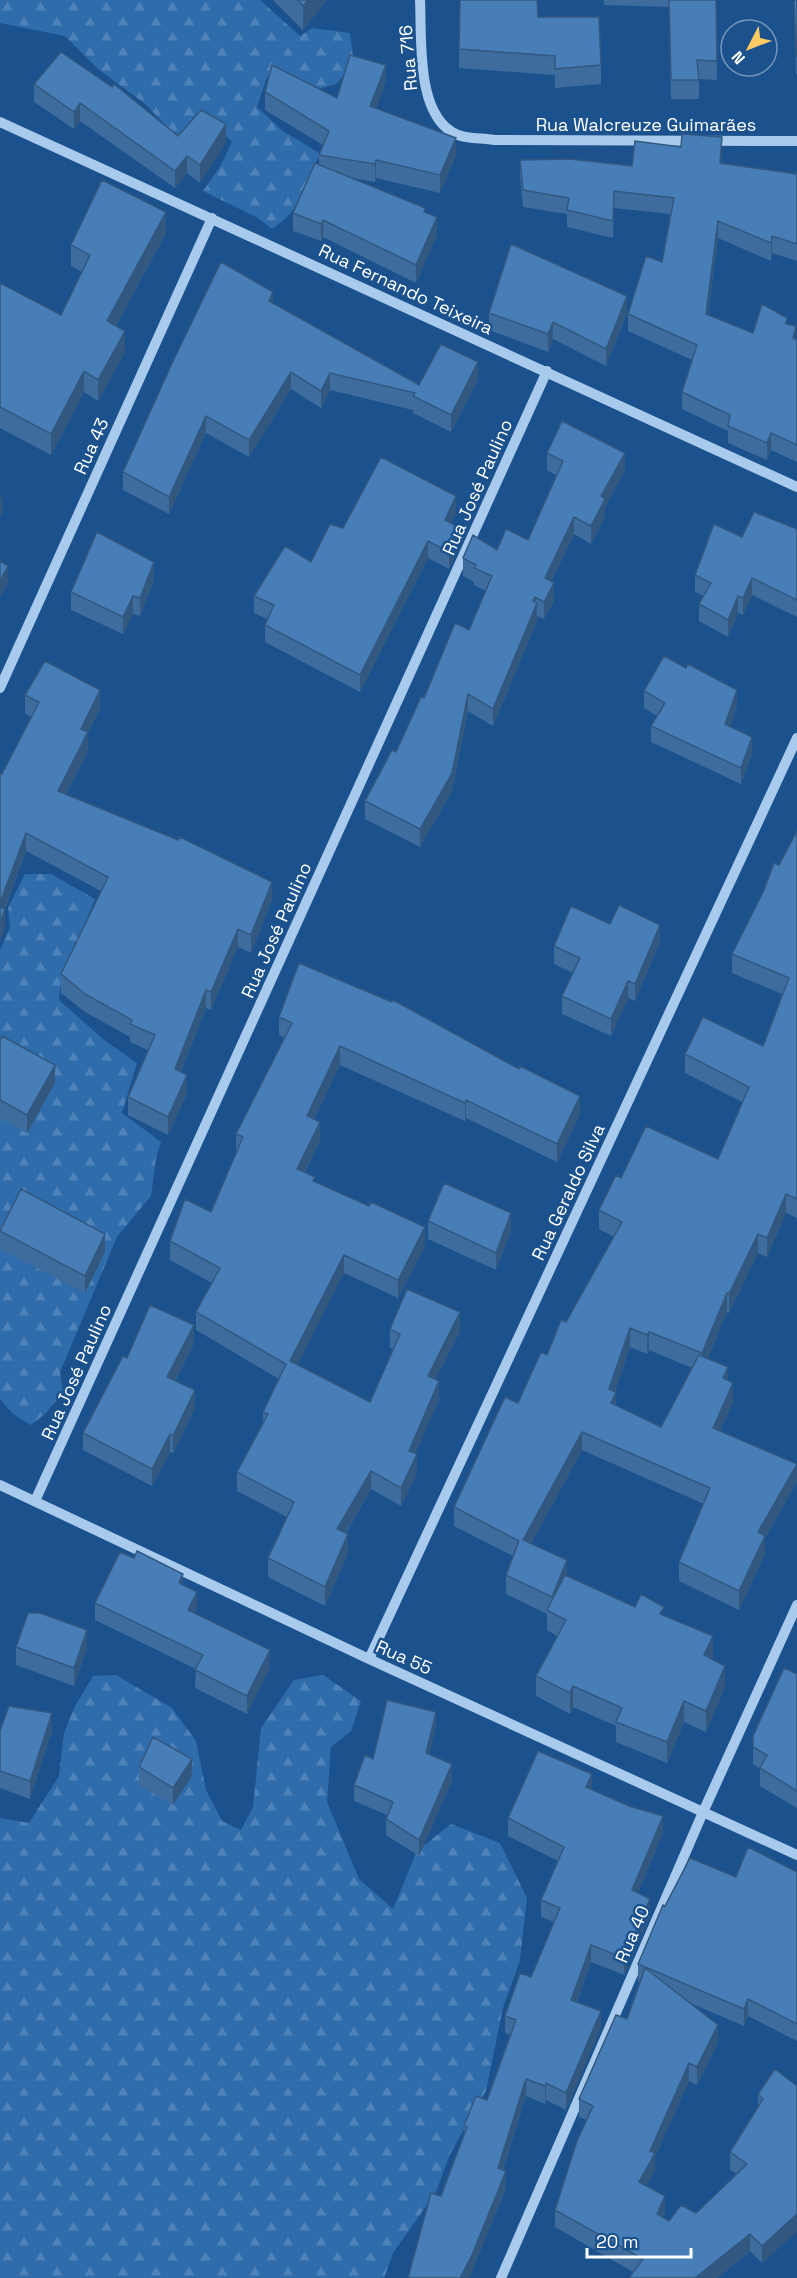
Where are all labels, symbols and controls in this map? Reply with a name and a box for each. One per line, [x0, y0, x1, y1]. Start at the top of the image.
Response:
north arrow [719, 18, 779, 78]
street label: Rua 716 [394, 24, 422, 92]
text: N [727, 47, 750, 69]
street label: Rua Walcreuze Guimarães [536, 113, 756, 136]
street label: Rua Fernando Teixeira [315, 239, 497, 339]
street label: Rua 43 [68, 414, 114, 478]
street label: Rua José Paulino [437, 416, 517, 558]
street label: Rua José Paulino [236, 859, 316, 1001]
street label: Rua Geraldo Silva [526, 1120, 610, 1264]
street label: Rua José Paulino [36, 1301, 116, 1443]
street label: Rua 55 [372, 1635, 436, 1679]
street label: Rua 40 [610, 1902, 654, 1966]
scale bar [587, 2221, 690, 2259]
text: 20 m [596, 2230, 639, 2253]

